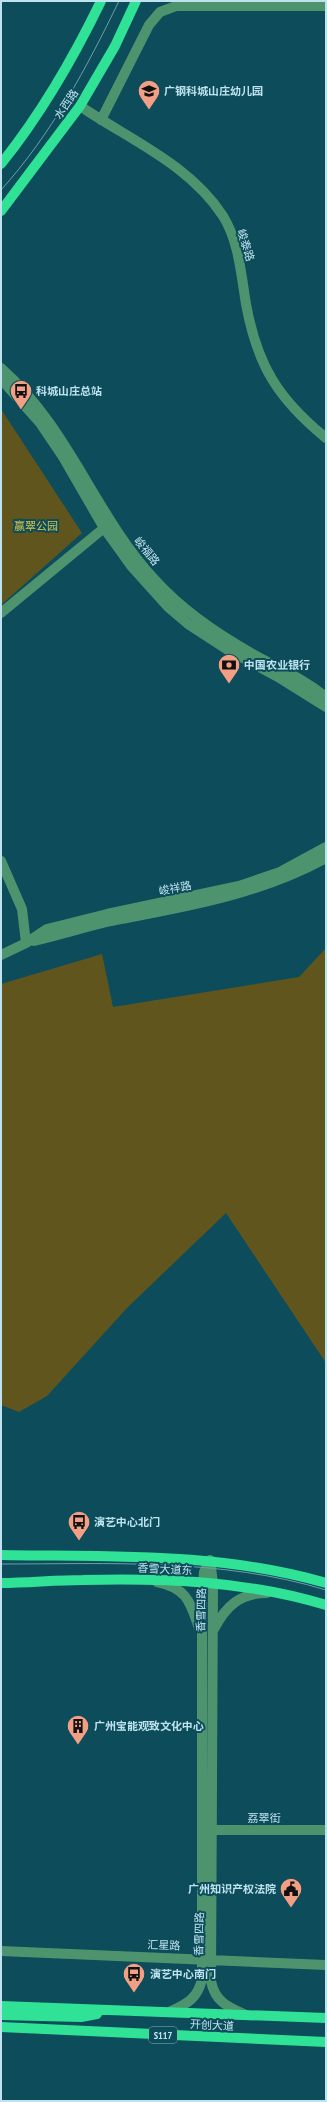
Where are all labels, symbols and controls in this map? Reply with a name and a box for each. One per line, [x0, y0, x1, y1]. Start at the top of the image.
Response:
school or university icon: 广钢科城山庄幼儿园 [136, 78, 162, 111]
place label: 广钢科城山庄幼儿园 [164, 84, 263, 98]
street label: 水西路 [51, 86, 81, 122]
street label: 峻泰路 [234, 227, 258, 263]
bus stop icon: 科城山庄总站 [8, 378, 34, 411]
place label: 科城山庄总站 [36, 384, 102, 398]
park label: 赢翠公园 [14, 519, 58, 533]
street label: 峻福路 [131, 534, 163, 568]
bank icon: 中国农业银行 [216, 652, 242, 685]
place label: 中国农业银行 [244, 658, 310, 672]
street label: 峻祥路 [157, 878, 193, 898]
bus stop icon: 演艺中心北门 [66, 1509, 92, 1542]
place label: 演艺中心北门 [94, 1515, 160, 1529]
street label: 香雪大道东 [137, 1561, 193, 1577]
street label: 香雪四路 [194, 1588, 208, 1632]
building icon: 广州宝能观致文化中心 [65, 1713, 91, 1746]
place label: 广州宝能观致文化中心 [94, 1719, 204, 1733]
street label: 荔翠街 [248, 1811, 281, 1825]
public building icon: 广州知识产权法院 [278, 1876, 304, 1909]
place label: 广州知识产权法院 [188, 1882, 276, 1896]
street label: 香雪四路 [192, 1912, 206, 1956]
street label: 汇星路 [147, 1937, 181, 1953]
bus stop icon: 演艺中心南门 [121, 1961, 147, 1994]
place label: 演艺中心南门 [150, 1967, 216, 1981]
street label: 开创大道 [190, 2017, 234, 2033]
road number: S117 [149, 2027, 177, 2043]

